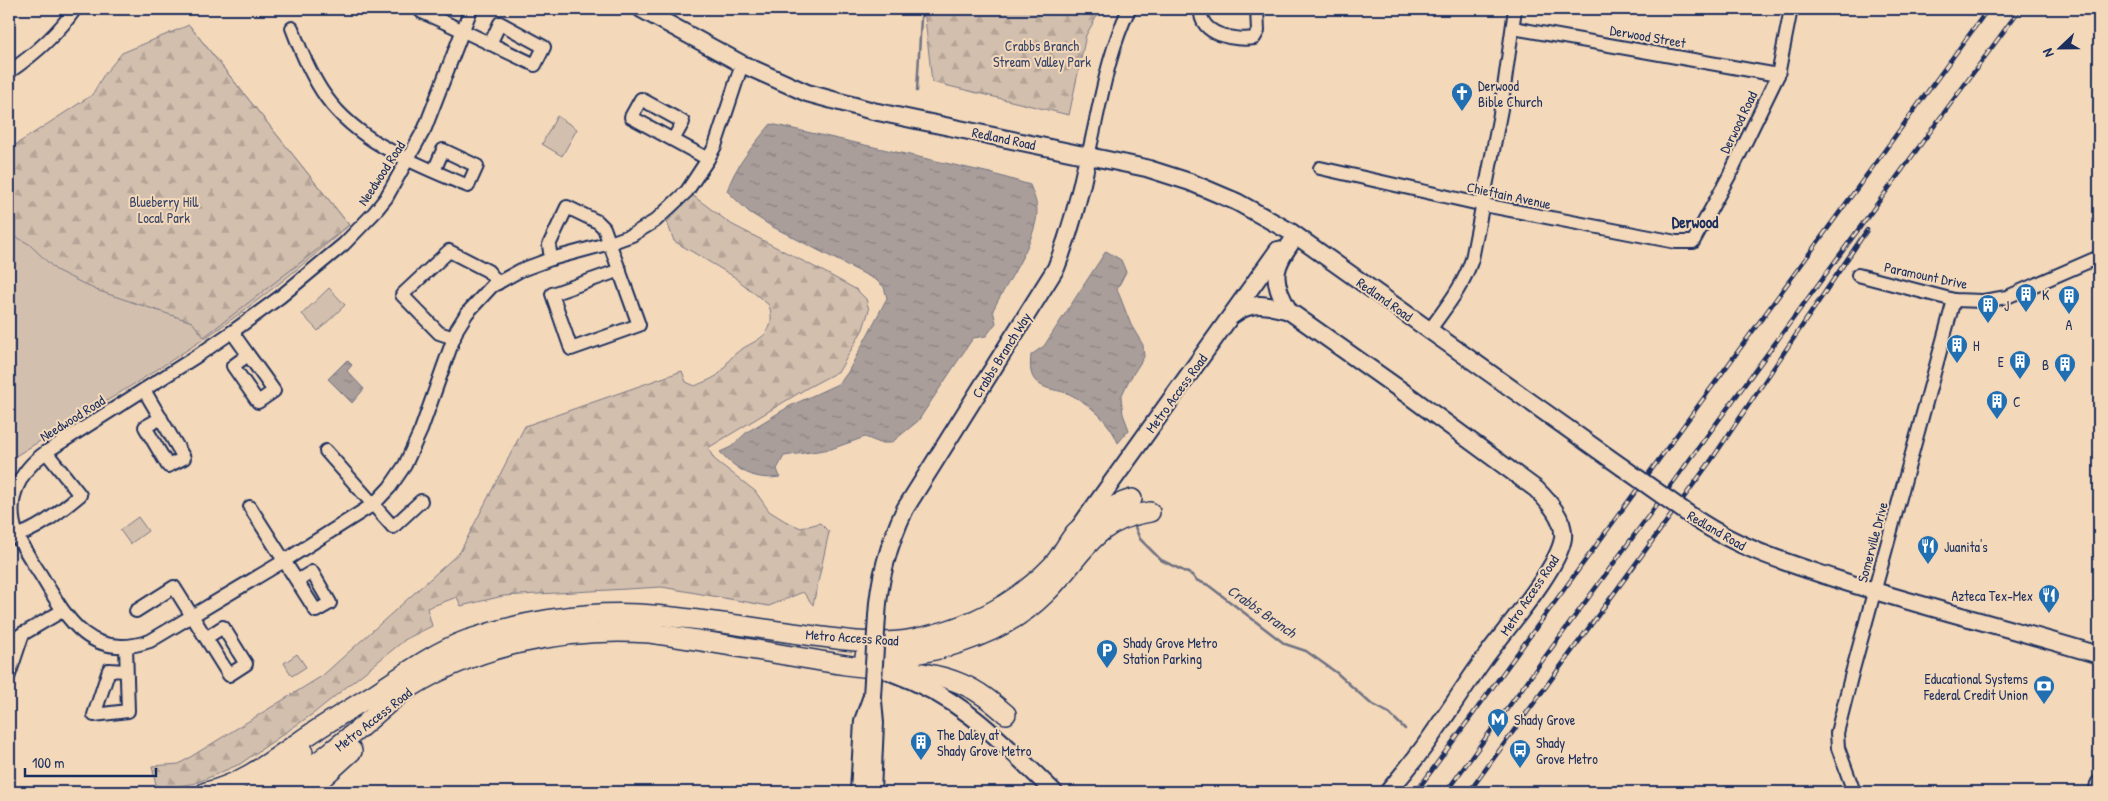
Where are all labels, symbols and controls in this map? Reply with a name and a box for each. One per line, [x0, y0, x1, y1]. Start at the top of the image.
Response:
street label: Derwood Street [1609, 20, 1688, 52]
north arrow [2036, 22, 2086, 72]
park label: Crabbs Branch Stream Valley Park [993, 36, 1091, 72]
text: N [2037, 46, 2058, 60]
place label: Derwood Bible Church [1478, 76, 1542, 111]
church icon: Derwood Bible Church [1450, 81, 1474, 112]
street label: Derwood Road [1715, 87, 1761, 156]
street label: Redland Road [970, 122, 1038, 154]
street label: Needwood Road [353, 137, 409, 209]
street label: Chieftain Avenue [1465, 177, 1553, 213]
park label: Blueberry Hill Local Park [130, 192, 199, 227]
district label: Derwood [1672, 211, 1719, 233]
street label: Paramount Drive [1883, 257, 1970, 293]
street label: Redland Road [1353, 273, 1417, 326]
building icon: K [2014, 282, 2038, 313]
building icon: A [2057, 284, 2081, 315]
place label: K [2042, 285, 2050, 304]
building icon: J [1976, 293, 2000, 324]
place label: J [2004, 296, 2009, 315]
street label: Crabbs Branch Way [967, 309, 1036, 402]
place label: A [2066, 315, 2073, 334]
building icon: H [1945, 333, 1969, 364]
place label: H [1973, 336, 1980, 355]
street label: Metro Access Road [1141, 349, 1211, 436]
building icon: E [2008, 349, 2032, 380]
place label: E [1998, 352, 2004, 371]
building icon: B [2053, 352, 2077, 383]
place label: B [2042, 355, 2049, 374]
building icon: C [1985, 389, 2009, 420]
street label: Needwood Road [36, 390, 109, 446]
place label: C [2013, 392, 2021, 411]
street label: Somerville Drive [1852, 499, 1892, 584]
street label: Redland Road [1684, 506, 1750, 555]
restaurant icon: Juanita's [1916, 534, 1940, 565]
place label: Juanita's [1944, 537, 1988, 556]
street label: Metro Access Road [1495, 551, 1563, 639]
water label: Crabbs Branch [1223, 580, 1302, 643]
restaurant icon: Azteca Tex-Mex [2037, 583, 2061, 614]
place label: Azteca Tex-Mex [1951, 586, 2033, 605]
street label: Metro Access Road [805, 624, 900, 650]
place label: Shady Grove Metro Station Parking [1123, 633, 1218, 669]
parking icon: Shady Grove Metro Station Parking [1095, 638, 1119, 669]
place label: Educational Systems Federal Credit Union [1923, 669, 2028, 704]
bank icon: Educational Systems Federal Credit Union [2032, 674, 2056, 705]
street label: Metro Access Road [330, 682, 416, 755]
metro station icon: Shady Grove [1486, 707, 1510, 738]
place label: Shady Grove [1514, 710, 1576, 730]
place label: The Daley at Shady Grove Metro [937, 725, 1032, 761]
building icon: The Daley at Shady Grove Metro [909, 730, 933, 761]
place label: Shady Grove Metro [1536, 733, 1598, 768]
bus stop icon: Shady Grove Metro [1508, 738, 1532, 769]
scale bar [25, 746, 156, 778]
text: 100 m [32, 752, 65, 773]

